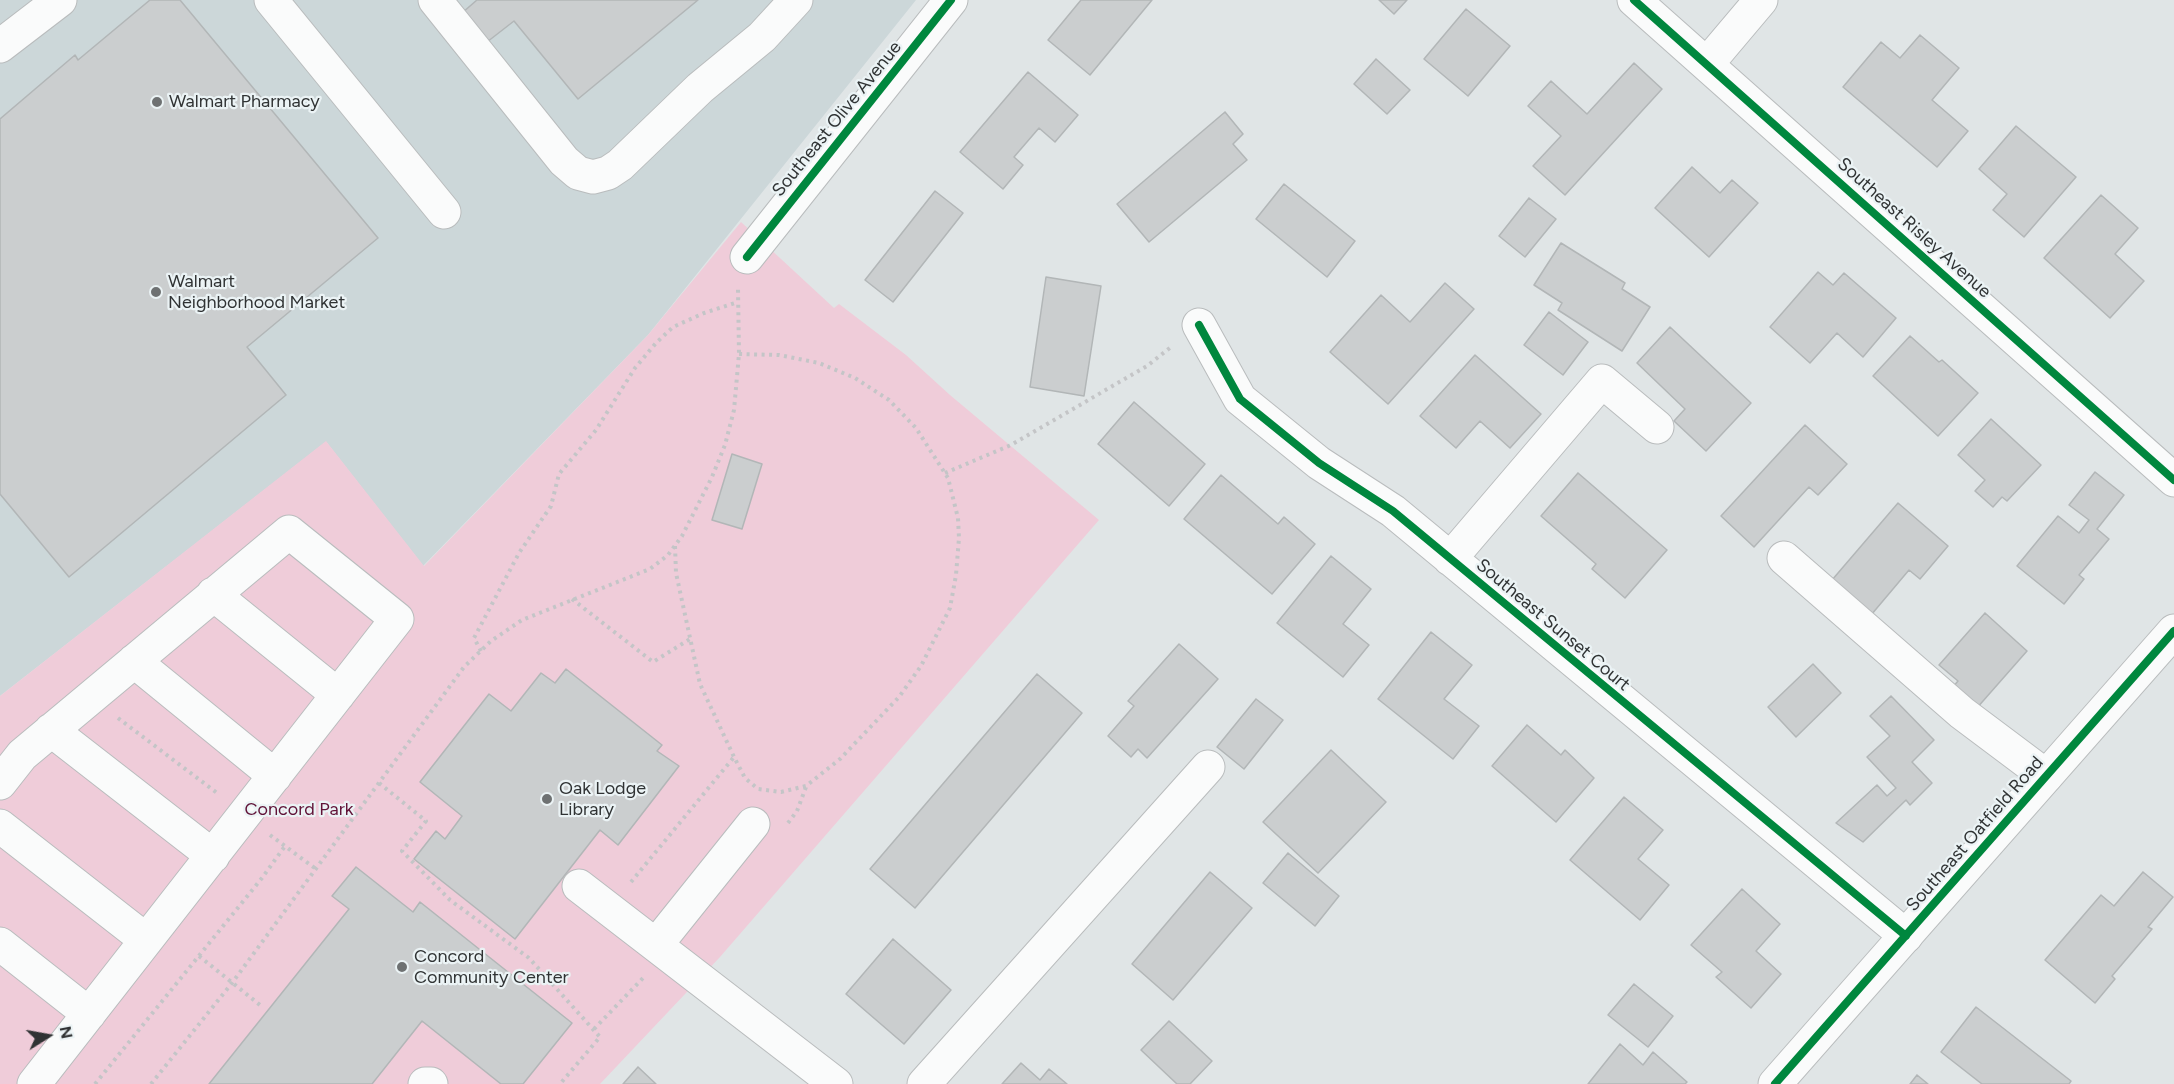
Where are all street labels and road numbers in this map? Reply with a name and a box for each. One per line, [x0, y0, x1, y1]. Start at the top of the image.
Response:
street label: Southeast Olive Avenue [768, 37, 906, 201]
street label: Southeast Risley Avenue [1833, 153, 1995, 303]
street label: Southeast Sunset Court [1472, 554, 1634, 696]
street label: Southeast Oatfield Road [1902, 752, 2048, 916]

